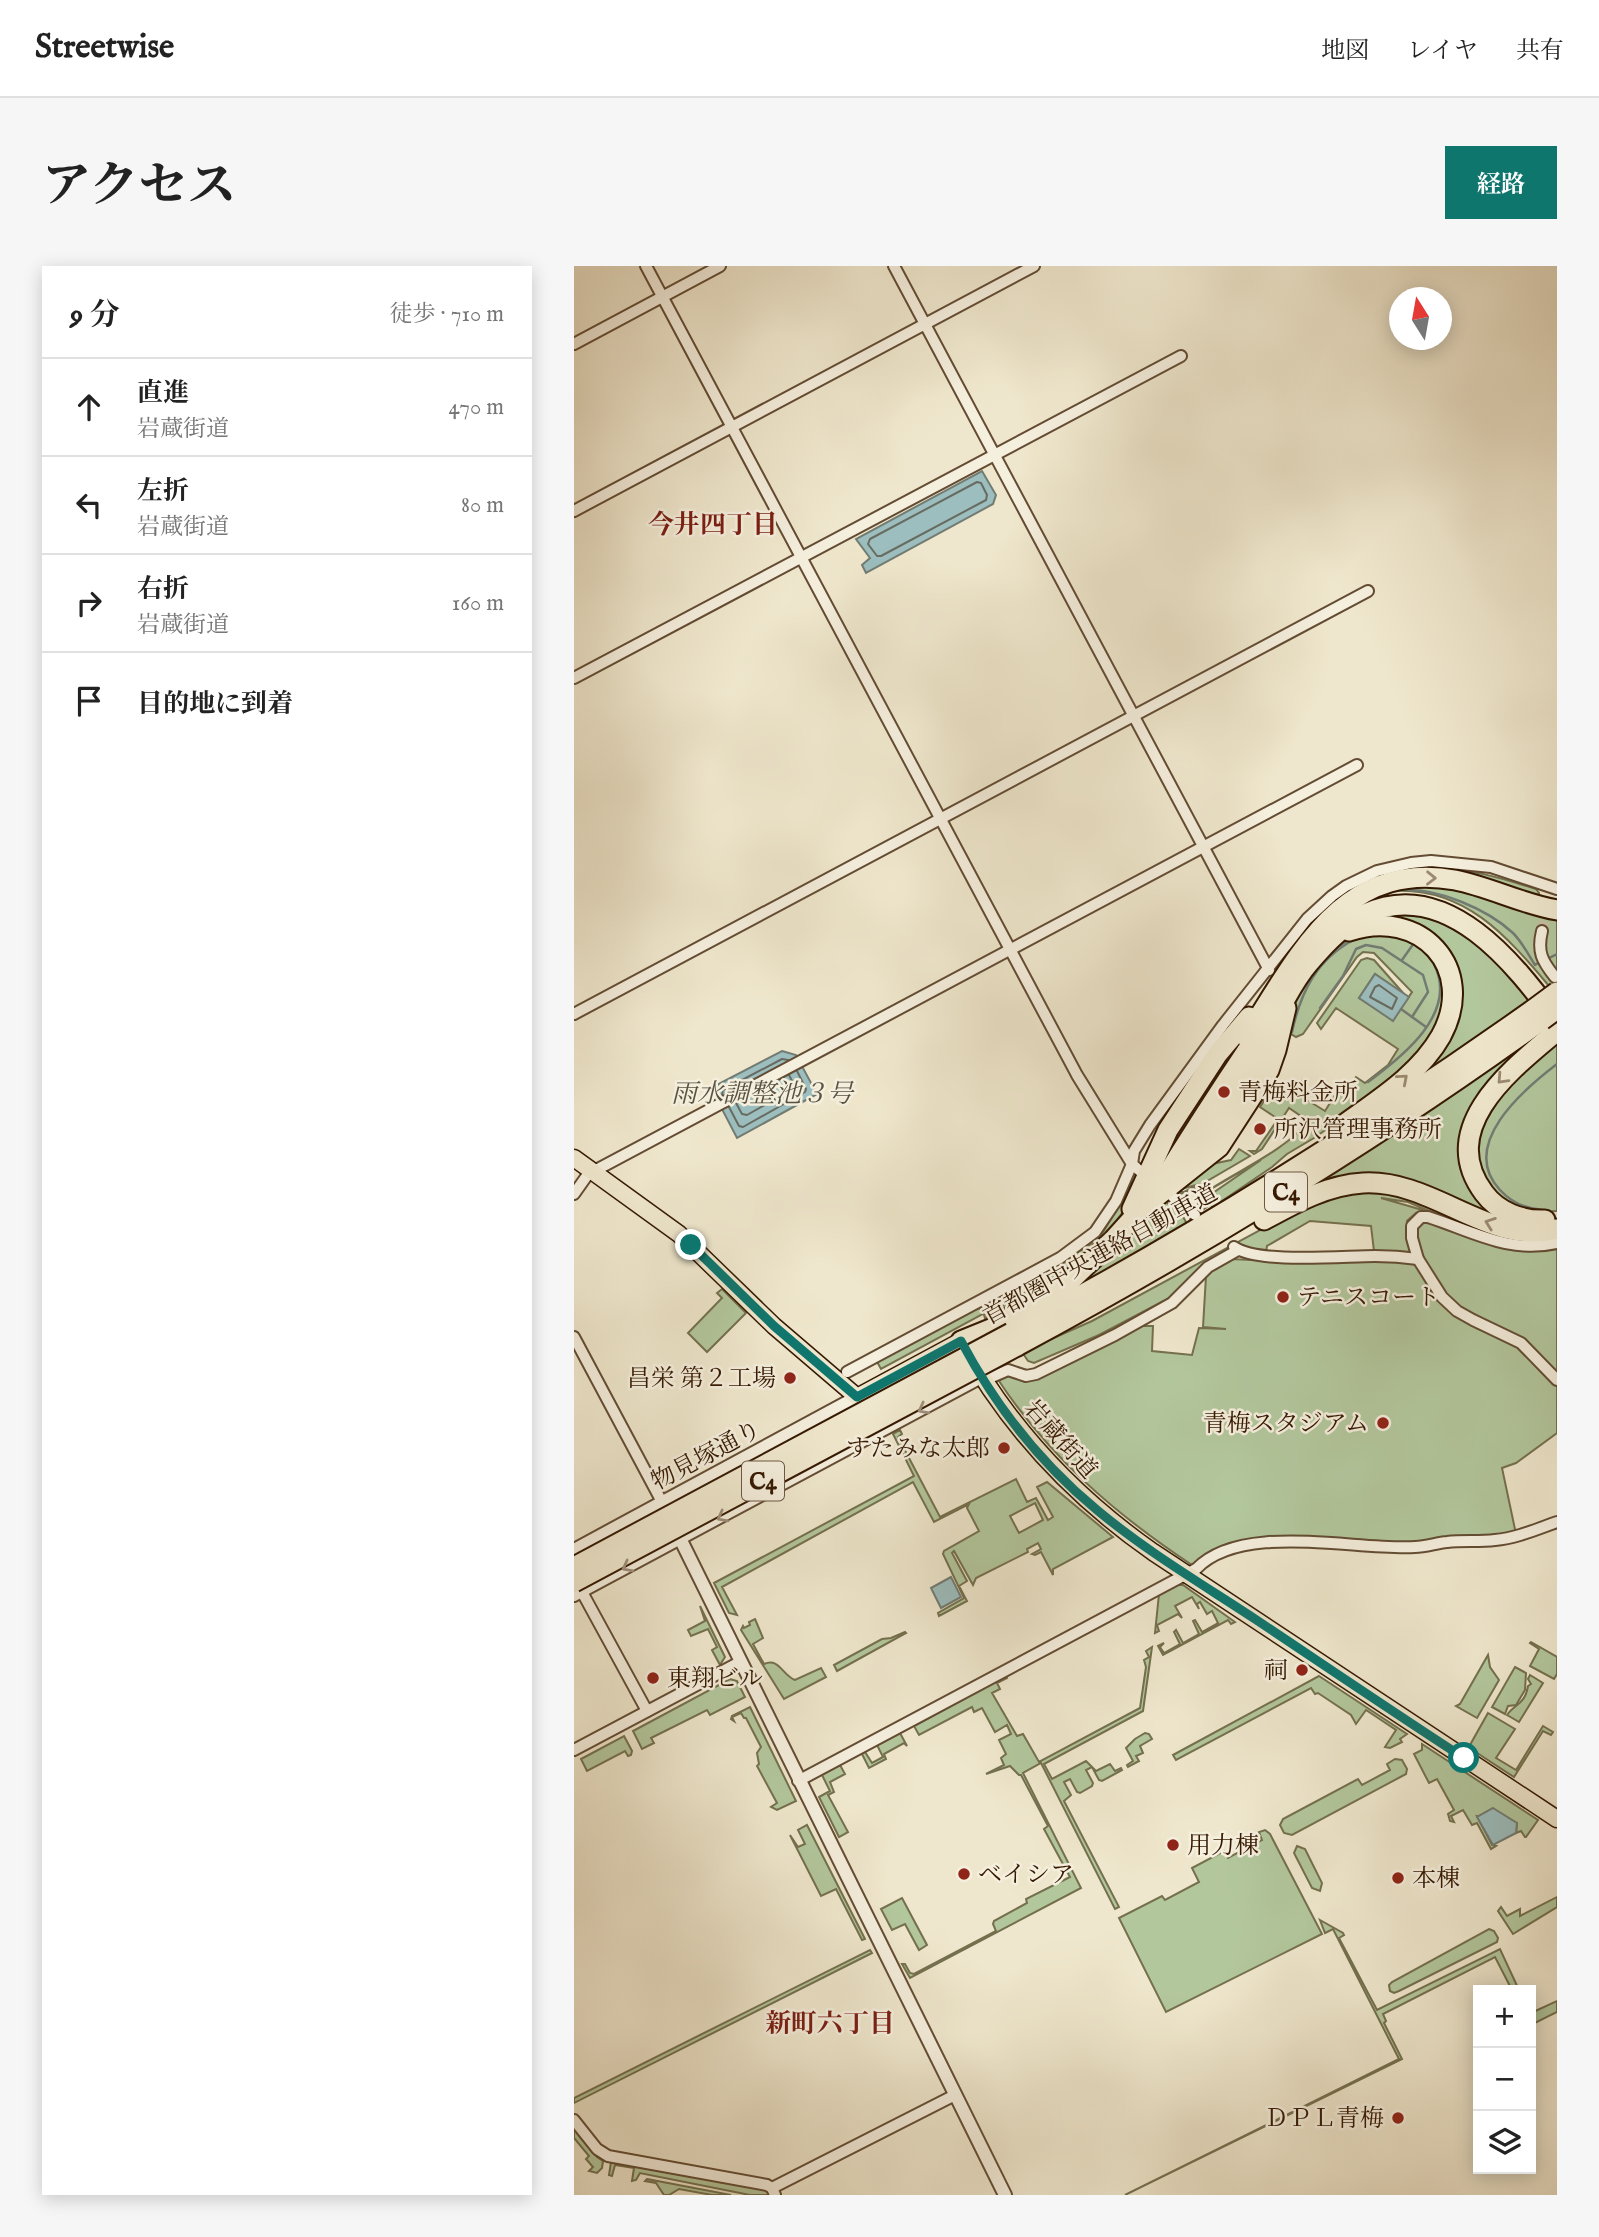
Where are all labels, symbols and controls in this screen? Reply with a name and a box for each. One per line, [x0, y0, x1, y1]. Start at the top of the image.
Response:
text: Streetwise [35, 27, 174, 69]
text: 地図 [1321, 36, 1369, 67]
text: レイヤ [1407, 36, 1478, 67]
text: 共有 [1516, 36, 1564, 67]
button: 経路 [1445, 146, 1557, 219]
text: アクセス [42, 157, 237, 219]
north arrow [1389, 287, 1452, 350]
text: 9 分 [70, 297, 120, 335]
text: 徒歩 · 710 m [390, 300, 504, 329]
text: 直進 [137, 377, 189, 410]
icon: ahead [70, 388, 108, 426]
text: 470 m [449, 393, 504, 422]
text: 岩蔵街道 [137, 415, 229, 444]
text: 左折 [137, 475, 189, 508]
icon: left [70, 486, 108, 524]
text: 80 m [461, 491, 504, 520]
district label: 今井四丁目 [648, 509, 778, 542]
text: 岩蔵街道 [137, 513, 229, 542]
text: 右折 [137, 573, 189, 606]
icon: right [70, 584, 108, 622]
text: 160 m [452, 589, 504, 618]
text: 岩蔵街道 [137, 611, 229, 640]
icon: arrive [70, 682, 108, 720]
text: 目的地に到着 [137, 688, 293, 721]
one-way arrow [1425, 871, 1436, 886]
one-way arrow [1498, 1071, 1511, 1084]
one-way arrow [1395, 1075, 1408, 1087]
water label: 雨水調整池３号 [671, 1078, 855, 1111]
place label: 青梅料金所 [1238, 1078, 1358, 1109]
marker: 青梅料金所 [1216, 1084, 1232, 1100]
place label: 所沢管理事務所 [1274, 1115, 1442, 1146]
marker: 所沢管理事務所 [1252, 1121, 1268, 1137]
road number: C4 [1265, 1172, 1307, 1211]
street label: 首都圏中央連絡自動車道 [978, 1178, 1224, 1333]
one-way arrow [1485, 1217, 1497, 1231]
route end [675, 1229, 706, 1260]
place label: テニスコート [1297, 1283, 1440, 1314]
marker: テニスコート [1275, 1289, 1291, 1305]
place label: 昌栄 第２工場 [627, 1364, 776, 1395]
marker: 昌栄 第２工場 [782, 1370, 798, 1386]
street label: 岩蔵街道 [1016, 1394, 1104, 1486]
one-way arrow [917, 1401, 930, 1415]
place label: 青梅スタジアム [1203, 1409, 1369, 1440]
street label: 物見塚通り [646, 1414, 767, 1498]
marker: 青梅スタジアム [1375, 1415, 1391, 1431]
place label: すたみな太郎 [846, 1434, 990, 1465]
marker: すたみな太郎 [996, 1440, 1012, 1456]
road number: C4 [742, 1462, 784, 1500]
one-way arrow [717, 1509, 730, 1522]
one-way arrow [622, 1559, 634, 1573]
place label: 祠 [1264, 1656, 1288, 1687]
marker: 祠 [1294, 1662, 1310, 1678]
place label: 東翔ビル [667, 1664, 763, 1695]
marker: 東翔ビル [645, 1670, 661, 1686]
route start [1448, 1742, 1479, 1773]
place label: 用力棟 [1187, 1831, 1259, 1862]
marker: 用力棟 [1165, 1837, 1181, 1853]
place label: ベイシア [978, 1860, 1074, 1891]
place label: 本棟 [1412, 1864, 1460, 1895]
marker: ベイシア [956, 1866, 972, 1882]
marker: 本棟 [1390, 1870, 1406, 1886]
map controls [1473, 1985, 1536, 2174]
button: + [1473, 1985, 1536, 2048]
district label: 新町六丁目 [765, 2008, 895, 2041]
button: − [1473, 2048, 1536, 2111]
place label: ＤＰＬ青梅 [1264, 2104, 1384, 2135]
marker: ＤＰＬ青梅 [1390, 2110, 1406, 2126]
button: layers [1473, 2111, 1536, 2174]

